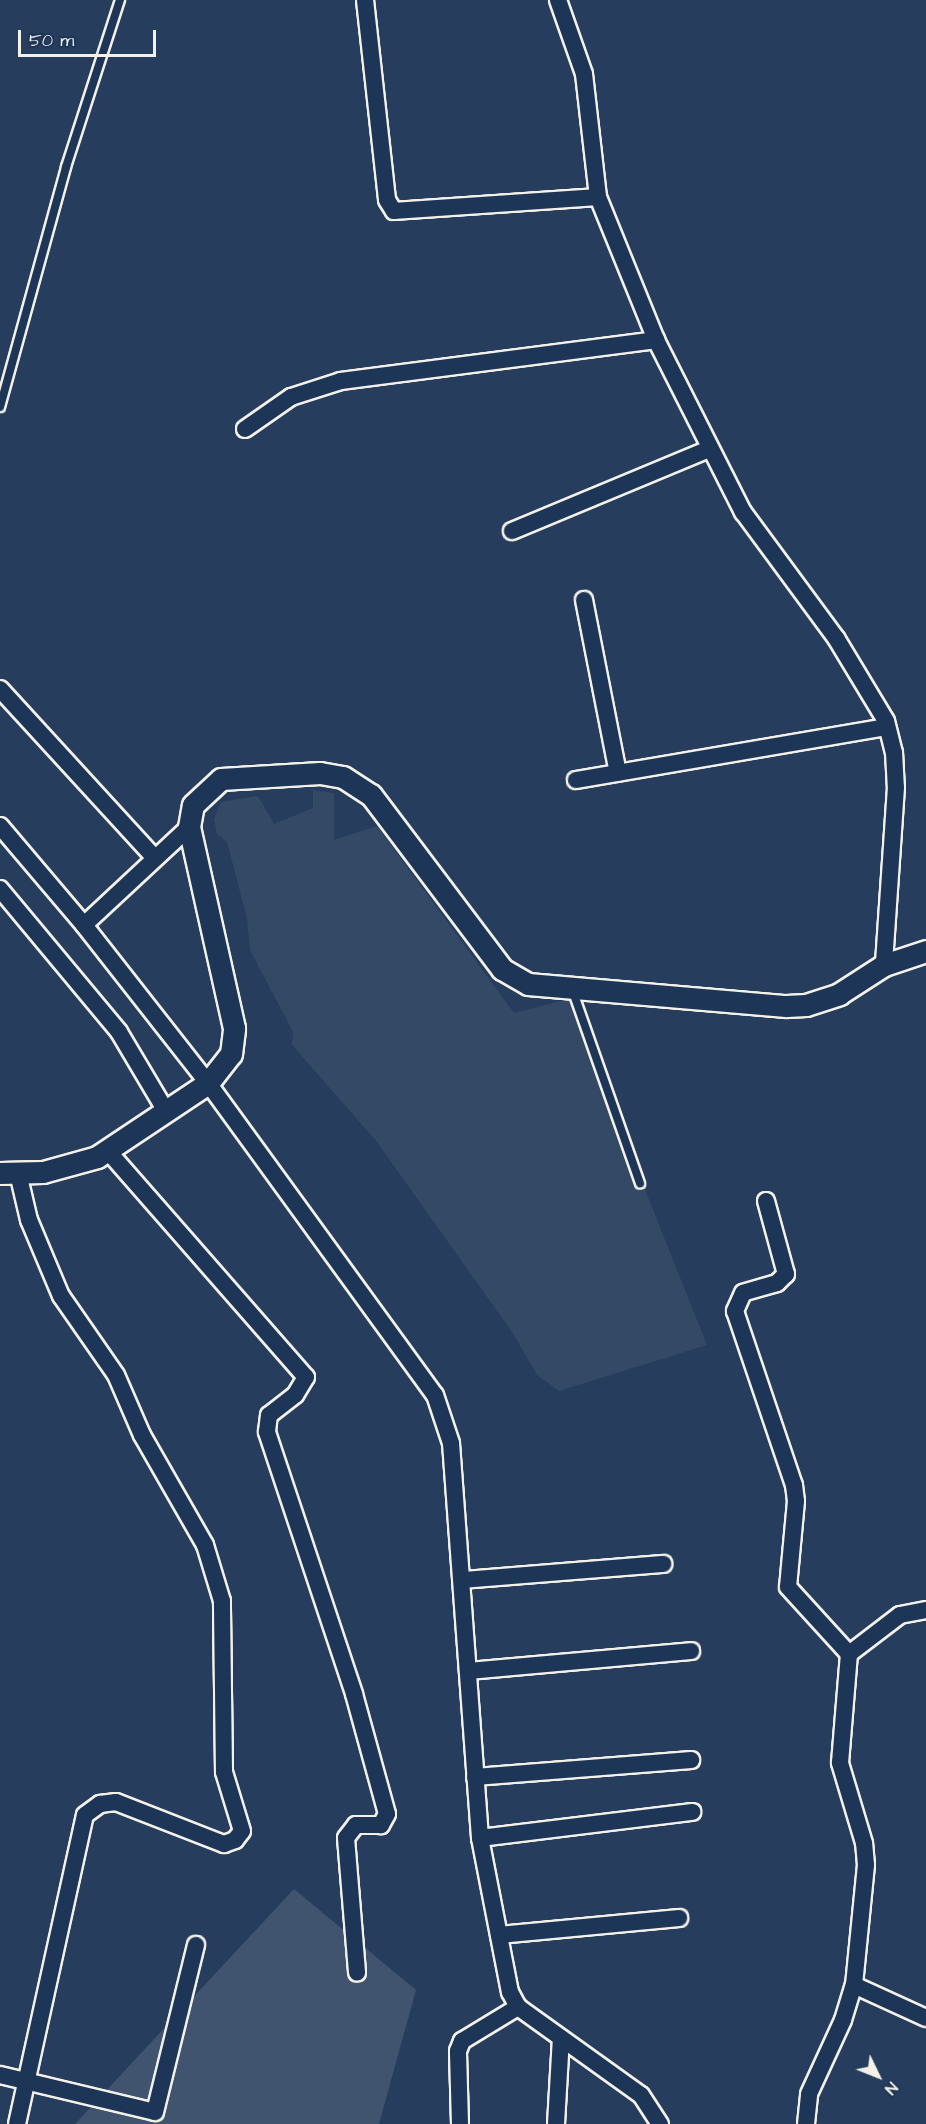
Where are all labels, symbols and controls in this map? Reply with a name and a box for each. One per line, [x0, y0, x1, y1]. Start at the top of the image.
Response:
scale bar [21, 18, 159, 56]
text: 50 m [29, 28, 74, 53]
north arrow [848, 2046, 908, 2106]
text: N [880, 2077, 903, 2099]

